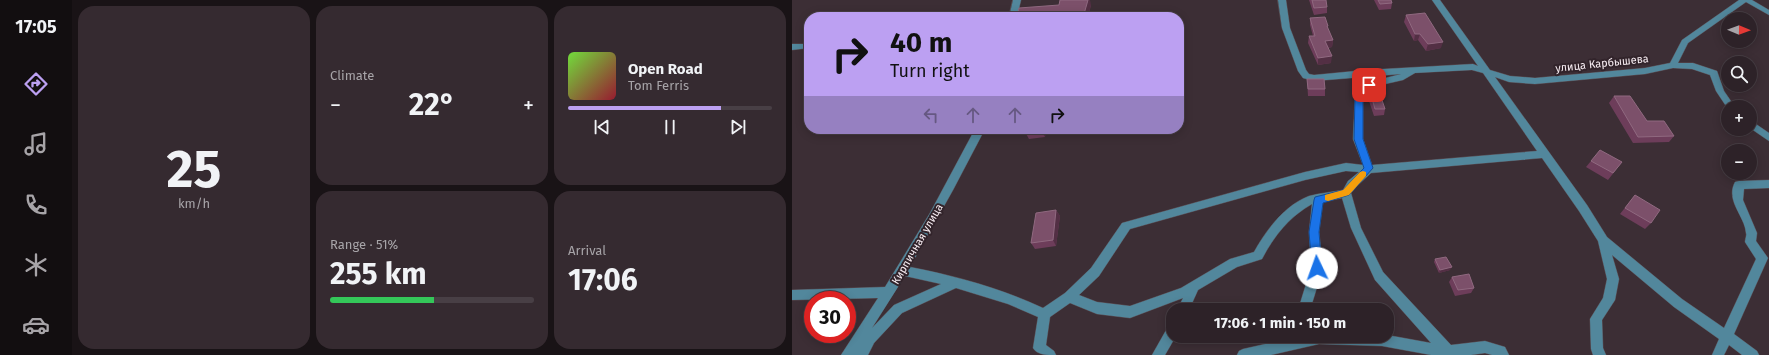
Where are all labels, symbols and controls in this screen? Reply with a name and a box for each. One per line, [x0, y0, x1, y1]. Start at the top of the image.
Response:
north arrow [1721, 12, 1757, 48]
map controls [1721, 12, 1757, 180]
text: 17:05 [15, 16, 57, 38]
text: 40 m [890, 26, 953, 59]
icon: right [824, 28, 876, 80]
street label: улица Карбышева [1555, 52, 1649, 75]
button: search [1721, 56, 1757, 92]
text: Open Road [628, 60, 703, 78]
text: Turn right [890, 60, 970, 82]
text: Climate [330, 68, 374, 83]
pin [1352, 68, 1386, 102]
icon: directions [22, 70, 50, 98]
icon: arrive [1358, 74, 1380, 96]
text: Tom Ferris [628, 78, 689, 93]
text: 22° [409, 87, 455, 123]
text: − [330, 92, 341, 119]
text: + [523, 92, 534, 119]
button: + [1721, 100, 1757, 136]
icon: left [920, 104, 942, 126]
icon: ahead [962, 104, 984, 126]
icon: ahead [1004, 104, 1026, 126]
icon: right [1046, 104, 1068, 126]
icon: previous [591, 116, 613, 138]
icon: pause [659, 116, 681, 138]
icon: next [727, 116, 749, 138]
icon: music [22, 130, 50, 158]
text: 25 [167, 138, 221, 201]
button: − [1721, 144, 1757, 180]
icon: phone [22, 191, 50, 219]
text: km/h [178, 196, 210, 211]
street label: Кирпичная улица [889, 202, 946, 287]
text: Range · 51% [330, 237, 398, 252]
text: Arrival [568, 243, 606, 258]
position arrow [1296, 247, 1338, 289]
icon: climate [22, 251, 50, 279]
text: 255 km [330, 256, 427, 292]
text: 17:06 [568, 262, 638, 298]
speed limit sign: 30 [804, 291, 856, 343]
icon: car [22, 311, 50, 339]
text: 17:06 · 1 min · 150 m [1214, 314, 1346, 332]

